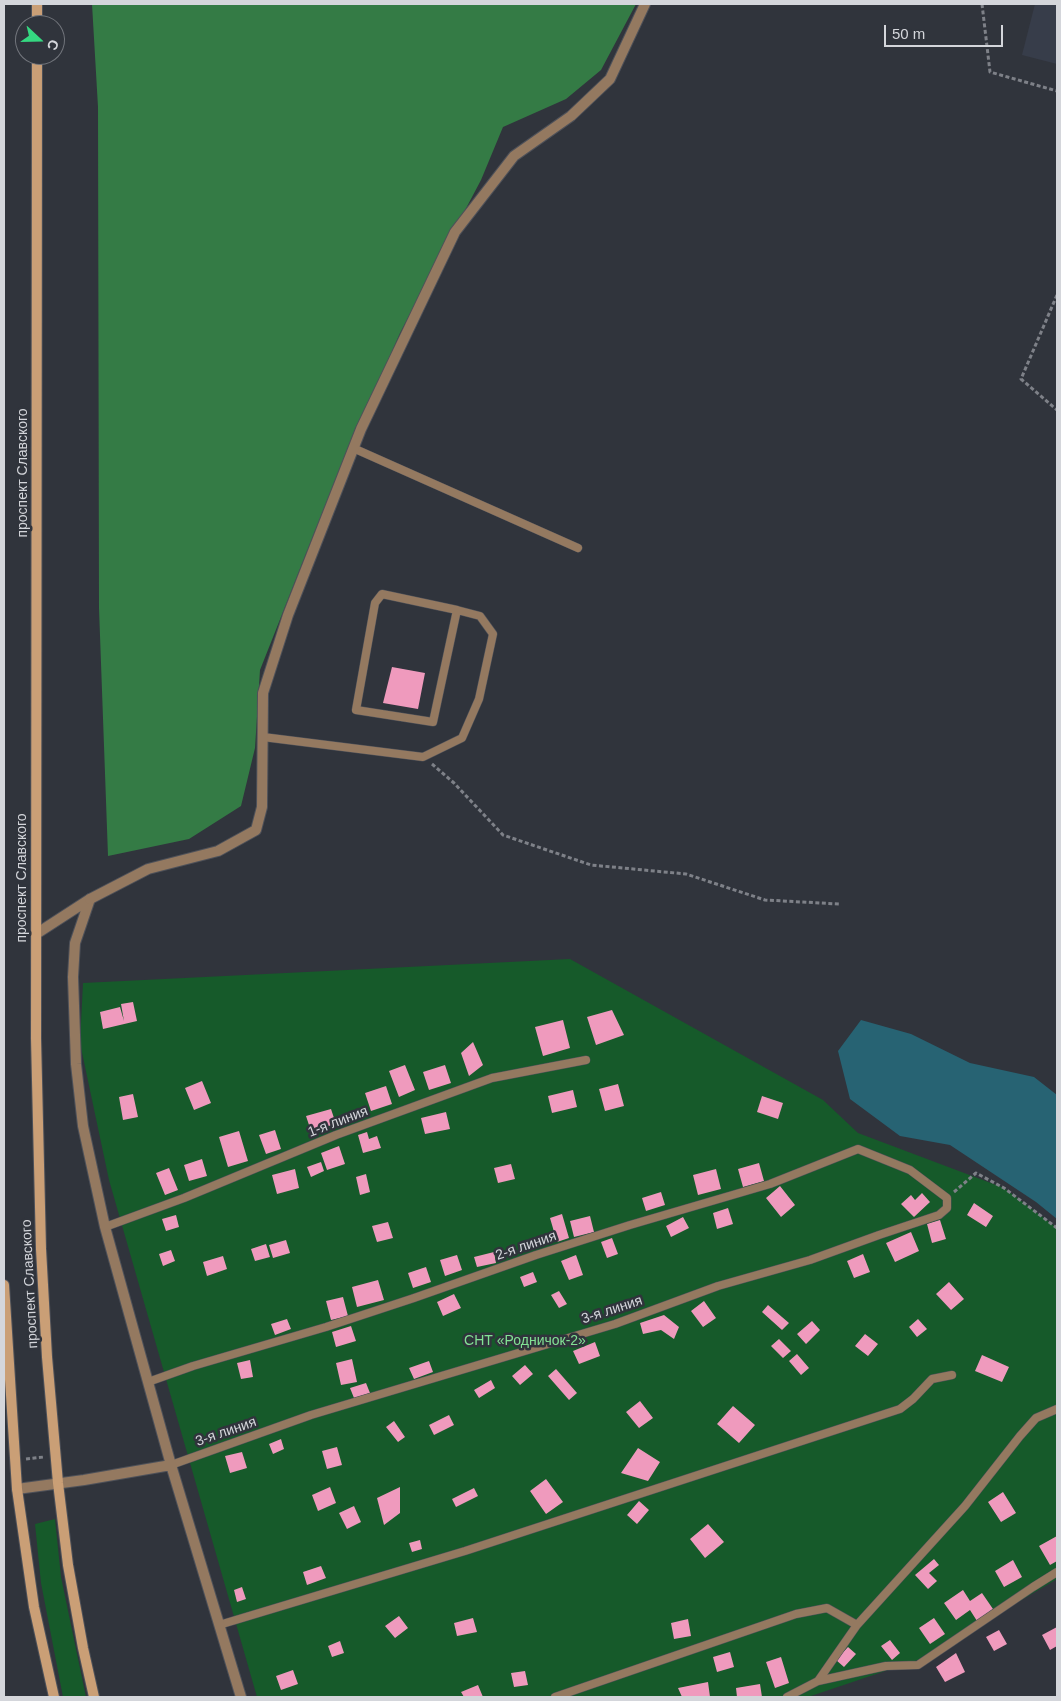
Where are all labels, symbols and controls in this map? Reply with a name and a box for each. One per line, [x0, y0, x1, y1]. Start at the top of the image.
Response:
north arrow [15, 15, 65, 65]
scale bar [886, 15, 1005, 47]
text: 50 m [892, 25, 925, 42]
text: С [44, 37, 62, 53]
street label: проспект Славского [15, 408, 31, 538]
street label: проспект Славского [14, 813, 30, 943]
street label: 1-я линия [306, 1103, 370, 1141]
street label: проспект Славского [18, 1219, 42, 1349]
street label: 2-я линия [493, 1228, 559, 1264]
street label: 3-я линия [579, 1292, 645, 1328]
park label: СНТ «Родничок-2» [464, 1333, 586, 1349]
street label: 3-я линия [193, 1414, 259, 1450]

